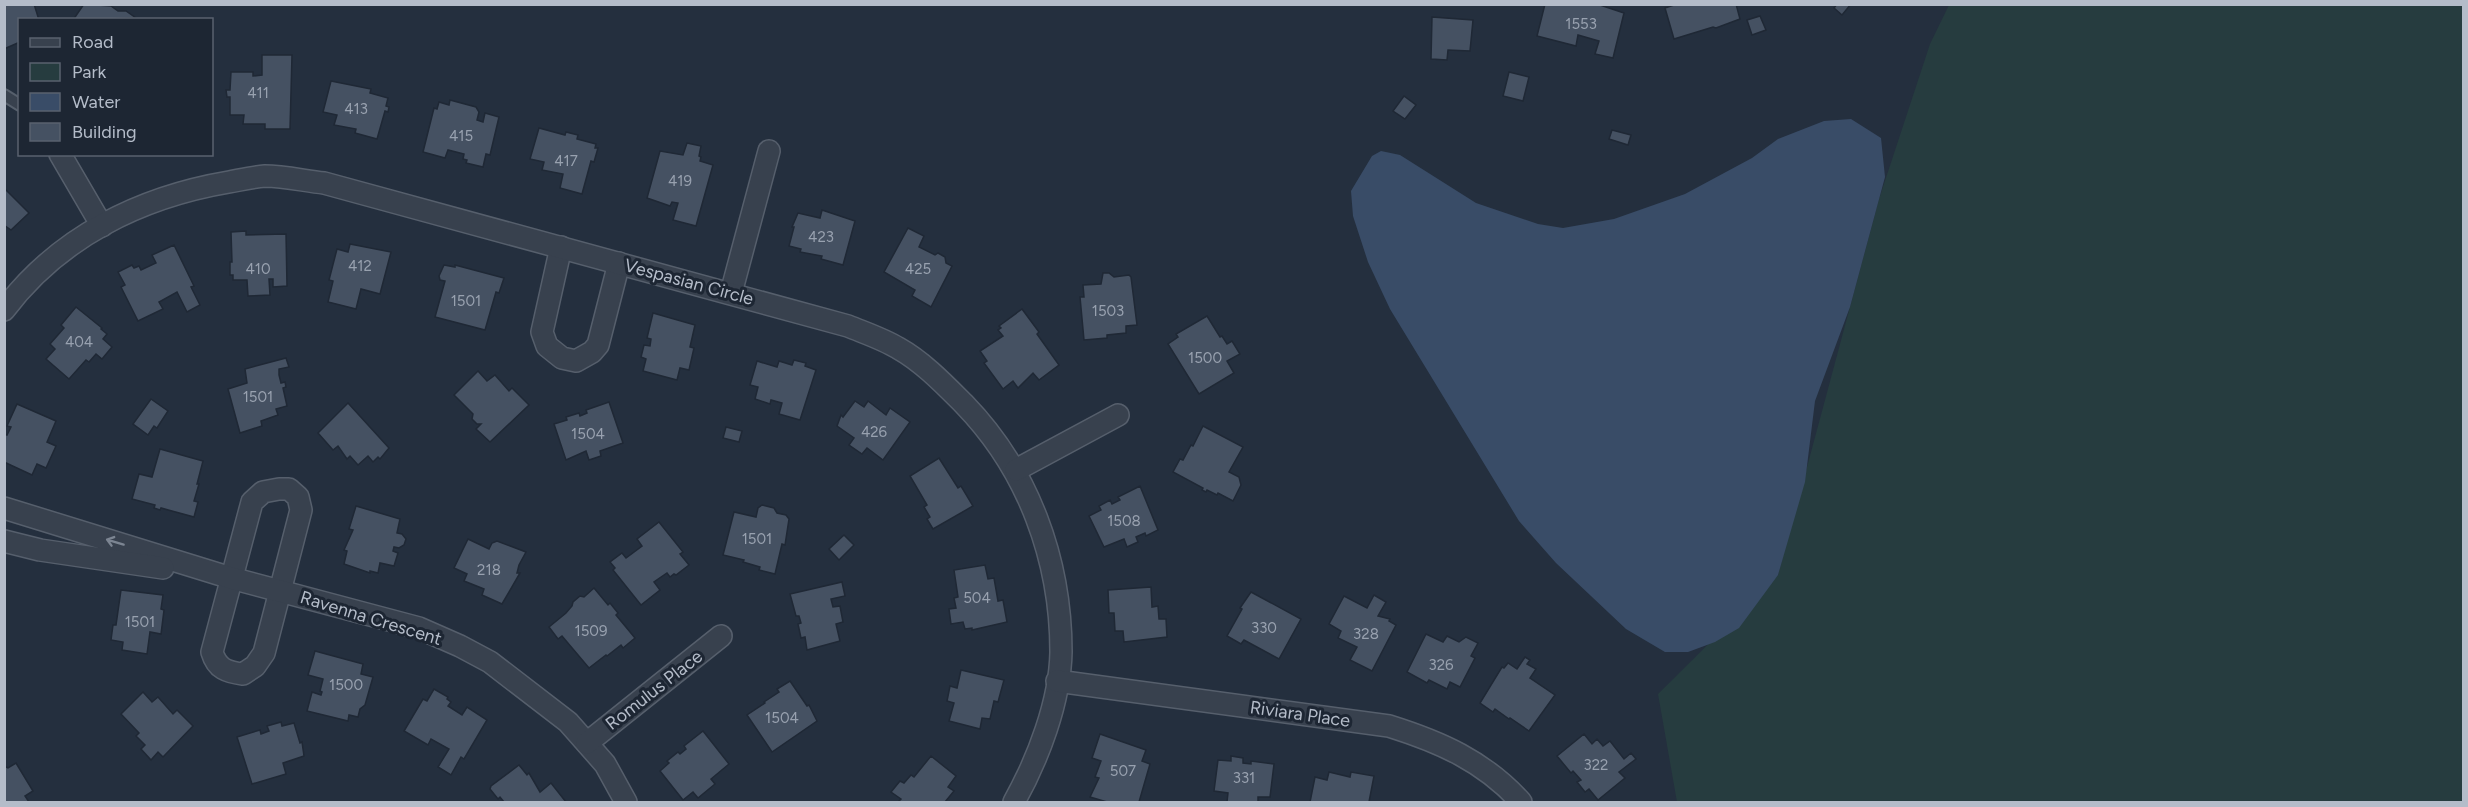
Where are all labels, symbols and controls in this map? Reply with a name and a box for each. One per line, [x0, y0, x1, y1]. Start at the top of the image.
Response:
house number: 1553 [1565, 15, 1597, 33]
legend [18, 18, 213, 156]
text: Road [72, 31, 113, 53]
text: Park [72, 61, 107, 83]
house number: 411 [247, 84, 269, 102]
text: Water [72, 91, 120, 113]
house number: 413 [344, 100, 368, 118]
text: Building [72, 121, 137, 143]
house number: 415 [449, 127, 473, 145]
house number: 417 [554, 152, 578, 170]
house number: 419 [668, 172, 692, 190]
house number: 423 [808, 228, 834, 246]
street label: Vespasian Circle [622, 254, 756, 310]
house number: 412 [348, 257, 372, 275]
house number: 410 [245, 260, 271, 278]
house number: 425 [905, 260, 931, 278]
house number: 1501 [451, 292, 481, 310]
house number: 1503 [1092, 302, 1124, 320]
house number: 404 [65, 333, 93, 351]
house number: 1500 [1188, 349, 1222, 367]
house number: 1501 [243, 388, 273, 406]
house number: 426 [861, 423, 888, 441]
house number: 1504 [571, 425, 605, 443]
house number: 1508 [1107, 512, 1141, 530]
house number: 1501 [742, 530, 772, 548]
one-way arrow [106, 536, 125, 547]
house number: 218 [477, 561, 501, 579]
street label: Ravenna Crescent [298, 586, 445, 650]
house number: 504 [963, 589, 991, 607]
house number: 1501 [125, 613, 155, 631]
house number: 330 [1251, 619, 1277, 637]
house number: 1509 [575, 622, 607, 640]
house number: 328 [1353, 625, 1379, 643]
street label: Romulus Place [601, 645, 707, 735]
house number: 326 [1428, 656, 1454, 674]
house number: 1500 [329, 676, 363, 694]
street label: Riviara Place [1248, 696, 1352, 732]
house number: 1504 [765, 709, 799, 727]
house number: 322 [1584, 756, 1608, 774]
house number: 507 [1110, 762, 1136, 780]
house number: 331 [1233, 769, 1255, 787]

